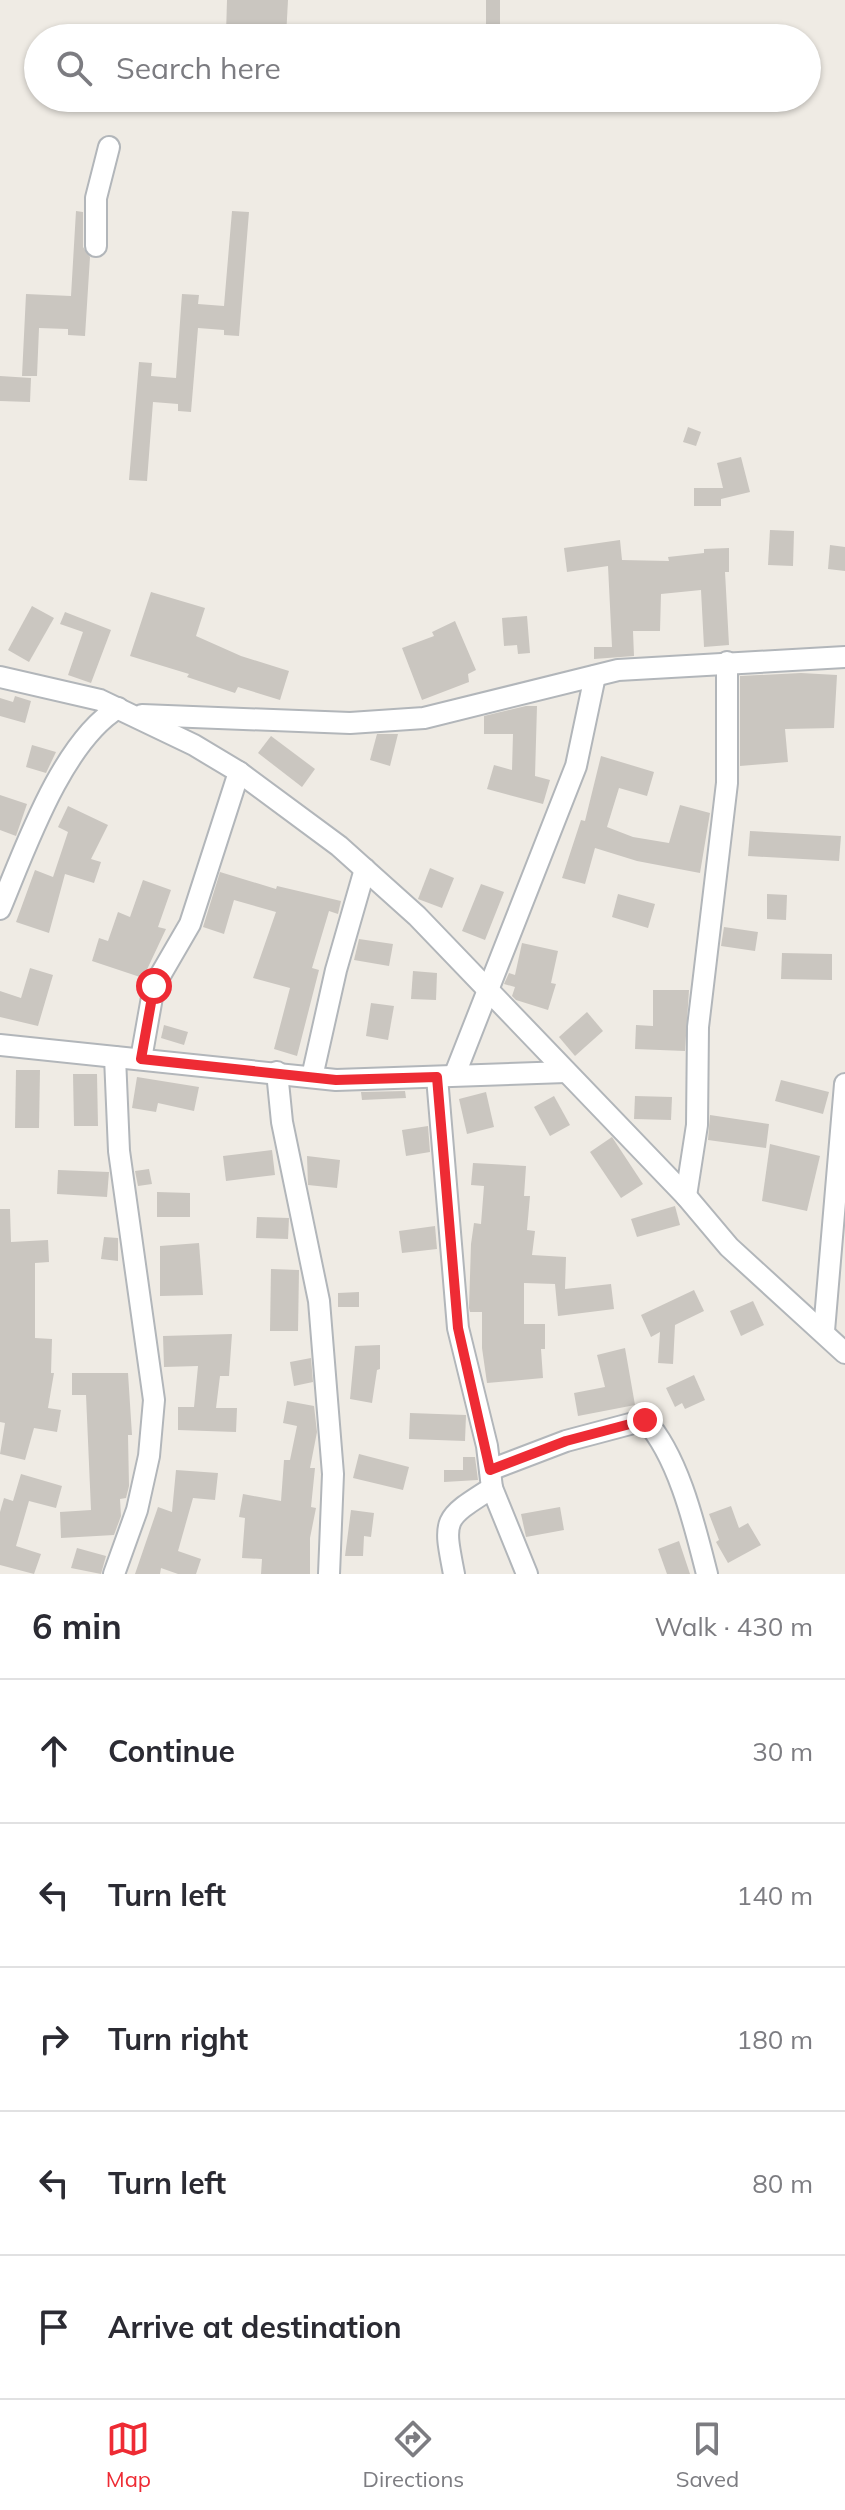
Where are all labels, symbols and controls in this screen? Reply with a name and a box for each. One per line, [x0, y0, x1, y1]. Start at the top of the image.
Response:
search box [24, 24, 821, 112]
icon: search [52, 46, 96, 90]
text: Search here [116, 49, 281, 87]
route start [136, 968, 172, 1004]
route end [627, 1402, 663, 1438]
text: 6 min [32, 1605, 122, 1648]
text: Walk · 430 m [654, 1610, 813, 1643]
icon: ahead [32, 1729, 76, 1773]
text: Continue [108, 1732, 235, 1770]
text: 30 m [752, 1735, 813, 1768]
icon: left [32, 1873, 76, 1917]
text: Turn left [108, 1876, 226, 1914]
text: 140 m [737, 1879, 813, 1912]
icon: right [32, 2017, 76, 2061]
text: Turn right [108, 2020, 248, 2058]
text: 180 m [737, 2023, 813, 2056]
icon: left [32, 2161, 76, 2205]
text: Turn left [108, 2164, 226, 2202]
text: 80 m [752, 2167, 813, 2200]
icon: arrive [32, 2305, 76, 2349]
text: Arrive at destination [108, 2308, 402, 2346]
tab: Map [106, 2417, 151, 2493]
tab: Directions [363, 2417, 464, 2493]
tab: Saved [676, 2417, 739, 2493]

